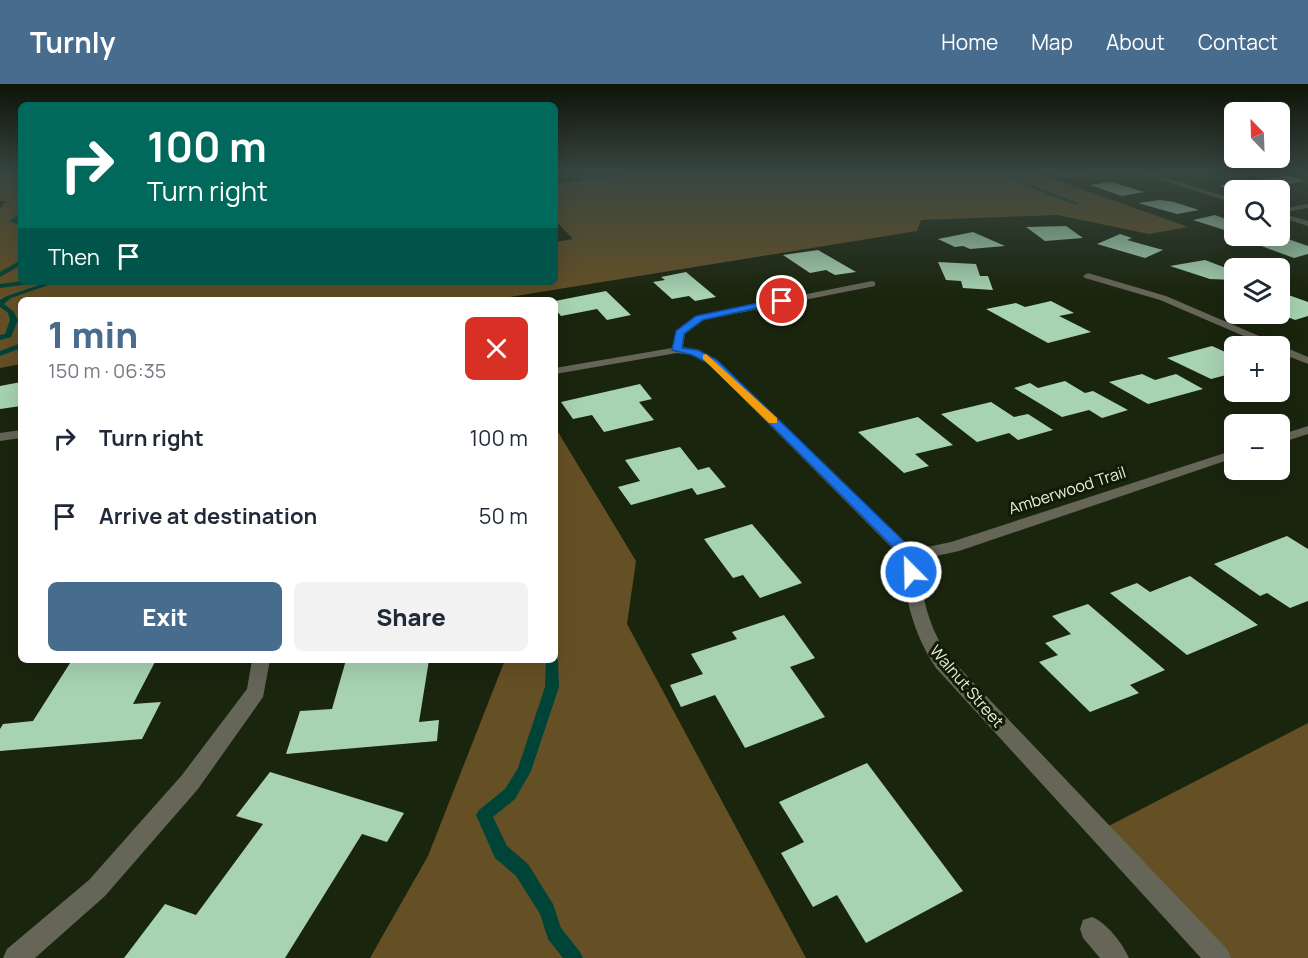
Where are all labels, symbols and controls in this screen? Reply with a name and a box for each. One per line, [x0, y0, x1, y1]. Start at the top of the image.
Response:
text: Turnly [30, 23, 115, 61]
text: Home [941, 28, 998, 56]
text: Map [1031, 28, 1073, 56]
text: About [1106, 28, 1165, 56]
text: Contact [1198, 28, 1278, 56]
north arrow [1224, 102, 1290, 168]
map controls [1224, 102, 1290, 480]
text: 100 m [147, 117, 267, 175]
icon: right [48, 126, 126, 204]
text: Turn right [147, 172, 268, 209]
button: search [1224, 180, 1290, 246]
icon: arrive [112, 240, 145, 273]
text: Then [48, 242, 100, 272]
button: layers [1224, 258, 1290, 324]
pin [756, 275, 807, 326]
icon: arrive [765, 284, 798, 317]
text: 1 min [48, 310, 138, 359]
button: close [465, 317, 528, 380]
button: + [1224, 336, 1290, 402]
text: 150 m · 06:35 [48, 357, 166, 384]
button: − [1224, 414, 1290, 480]
icon: right [48, 422, 81, 455]
text: Turn right [99, 423, 204, 453]
text: 100 m [470, 423, 528, 453]
street label: Amberwood Trail [1005, 461, 1129, 519]
icon: arrive [48, 500, 81, 533]
text: Arrive at destination [99, 501, 317, 531]
text: 50 m [479, 501, 528, 531]
position arrow [879, 540, 943, 604]
button: Exit [48, 582, 282, 651]
button: Share [294, 582, 528, 651]
street label: Walnut Street [925, 640, 1009, 732]

